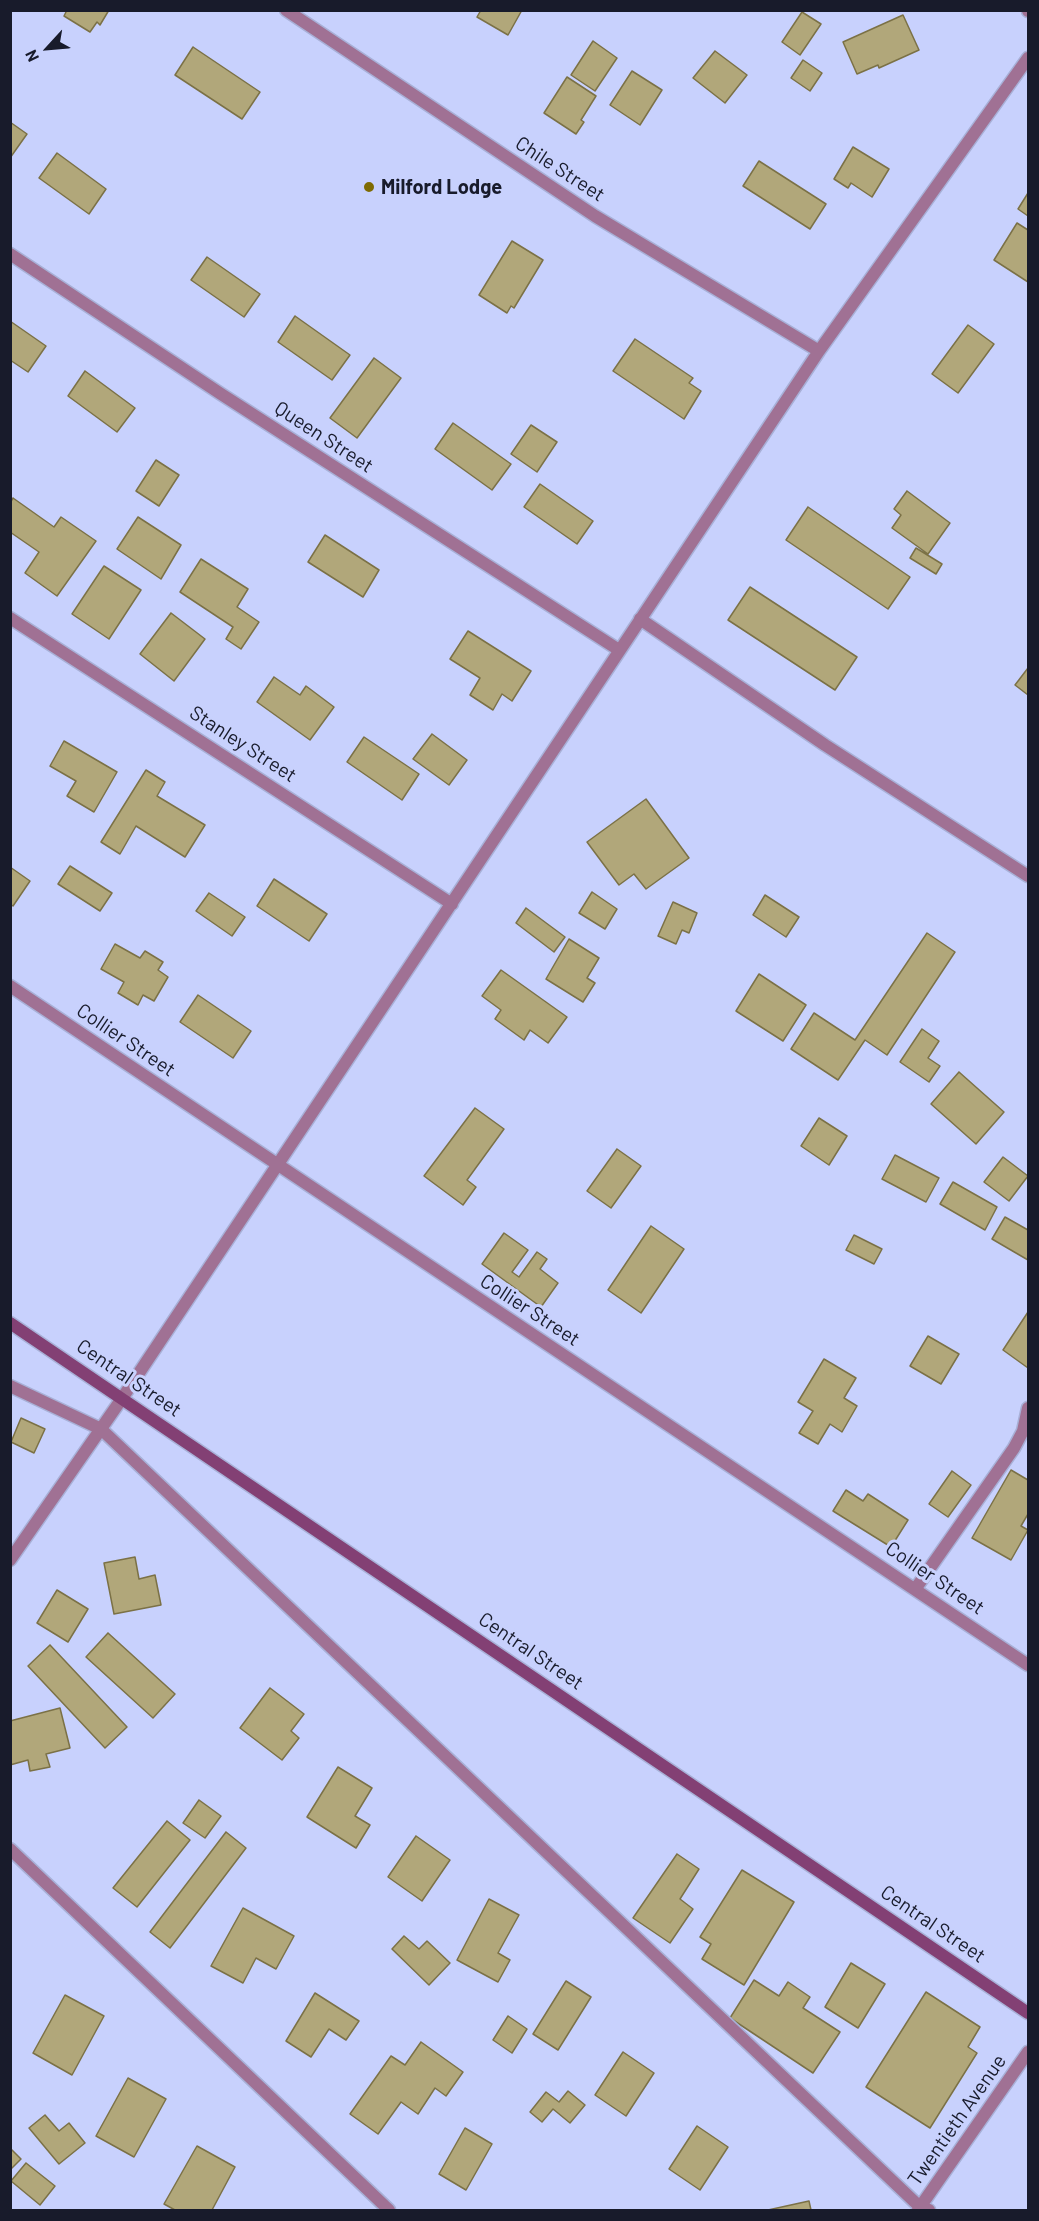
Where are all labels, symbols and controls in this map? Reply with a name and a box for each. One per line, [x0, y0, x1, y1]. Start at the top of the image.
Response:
north arrow [18, 18, 78, 78]
text: N [21, 47, 42, 65]
street label: Chile Street [511, 131, 609, 207]
place label: Milford Lodge [381, 175, 502, 199]
marker: Milford Lodge [362, 180, 376, 194]
street label: Queen Street [270, 396, 378, 478]
street label: Stanley Street [185, 701, 301, 787]
street label: Collier Street [72, 998, 180, 1082]
street label: Collier Street [476, 1269, 584, 1351]
street label: Central Street [72, 1334, 186, 1422]
street label: Collier Street [881, 1536, 989, 1620]
street label: Central Street [474, 1607, 588, 1695]
street label: Central Street [876, 1880, 990, 1968]
street label: Twentieth Avenue [903, 2050, 1011, 2190]

